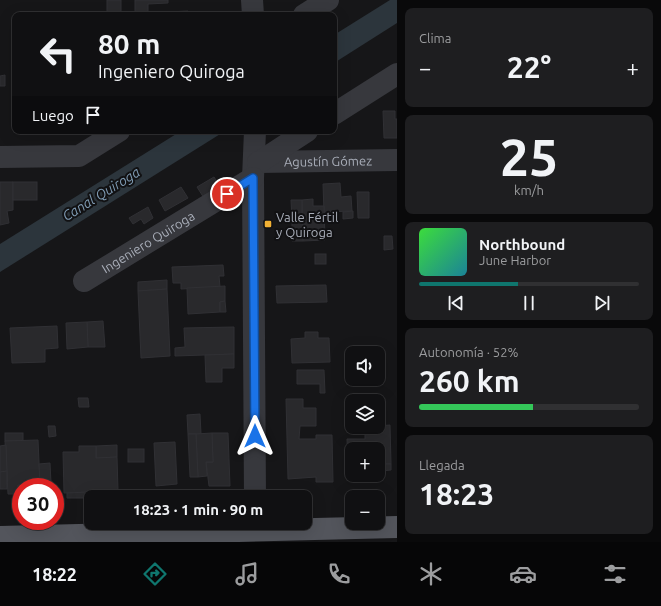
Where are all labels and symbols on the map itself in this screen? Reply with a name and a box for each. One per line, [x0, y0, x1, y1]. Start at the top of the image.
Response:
street label: Agustín Gómez [284, 153, 372, 169]
water label: Canal Quiroga [59, 164, 144, 225]
pin [210, 177, 244, 211]
street label: Ingeniero Quiroga [99, 208, 197, 276]
place label: Valle Fértil y Quiroga [276, 210, 339, 240]
marker: Valle Fértil y Quiroga [263, 219, 273, 229]
position arrow [234, 415, 276, 457]
speed limit sign: 30 [12, 478, 64, 530]

